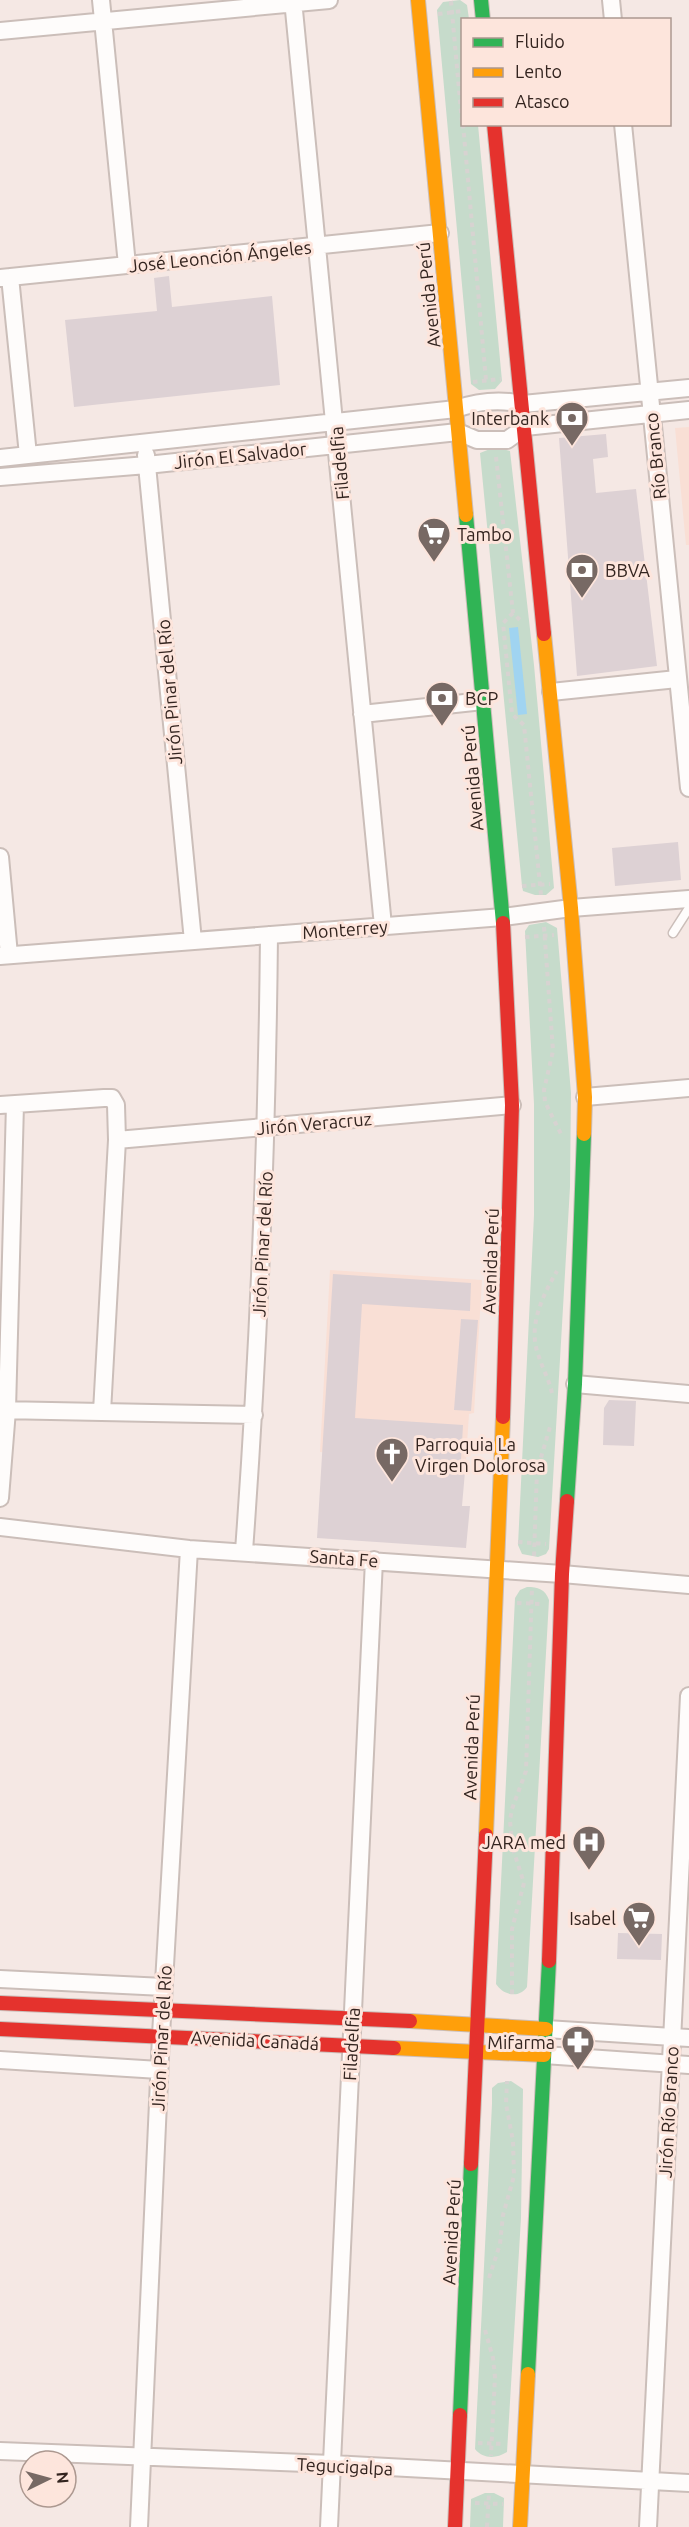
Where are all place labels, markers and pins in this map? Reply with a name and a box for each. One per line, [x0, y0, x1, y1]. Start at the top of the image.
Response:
bank icon: Interbank [554, 400, 590, 447]
place label: Interbank [471, 408, 549, 428]
supermarket icon: Tambo [416, 516, 452, 563]
place label: Tambo [457, 524, 512, 544]
bank icon: BBVA [564, 552, 600, 599]
place label: BBVA [605, 560, 650, 580]
bank icon: BCP [424, 680, 460, 727]
place label: BCP [465, 688, 498, 708]
place label: Parroquia La Virgen Dolorosa [415, 1434, 546, 1475]
church icon: Parroquia La Virgen Dolorosa [374, 1436, 410, 1483]
hospital icon: JARA med [571, 1824, 607, 1871]
place label: JARA med [482, 1832, 566, 1852]
supermarket icon: Isabel [621, 1900, 657, 1947]
place label: Isabel [569, 1908, 616, 1928]
pharmacy icon: Mifarma [560, 2024, 596, 2071]
place label: Mifarma [487, 2032, 555, 2052]

